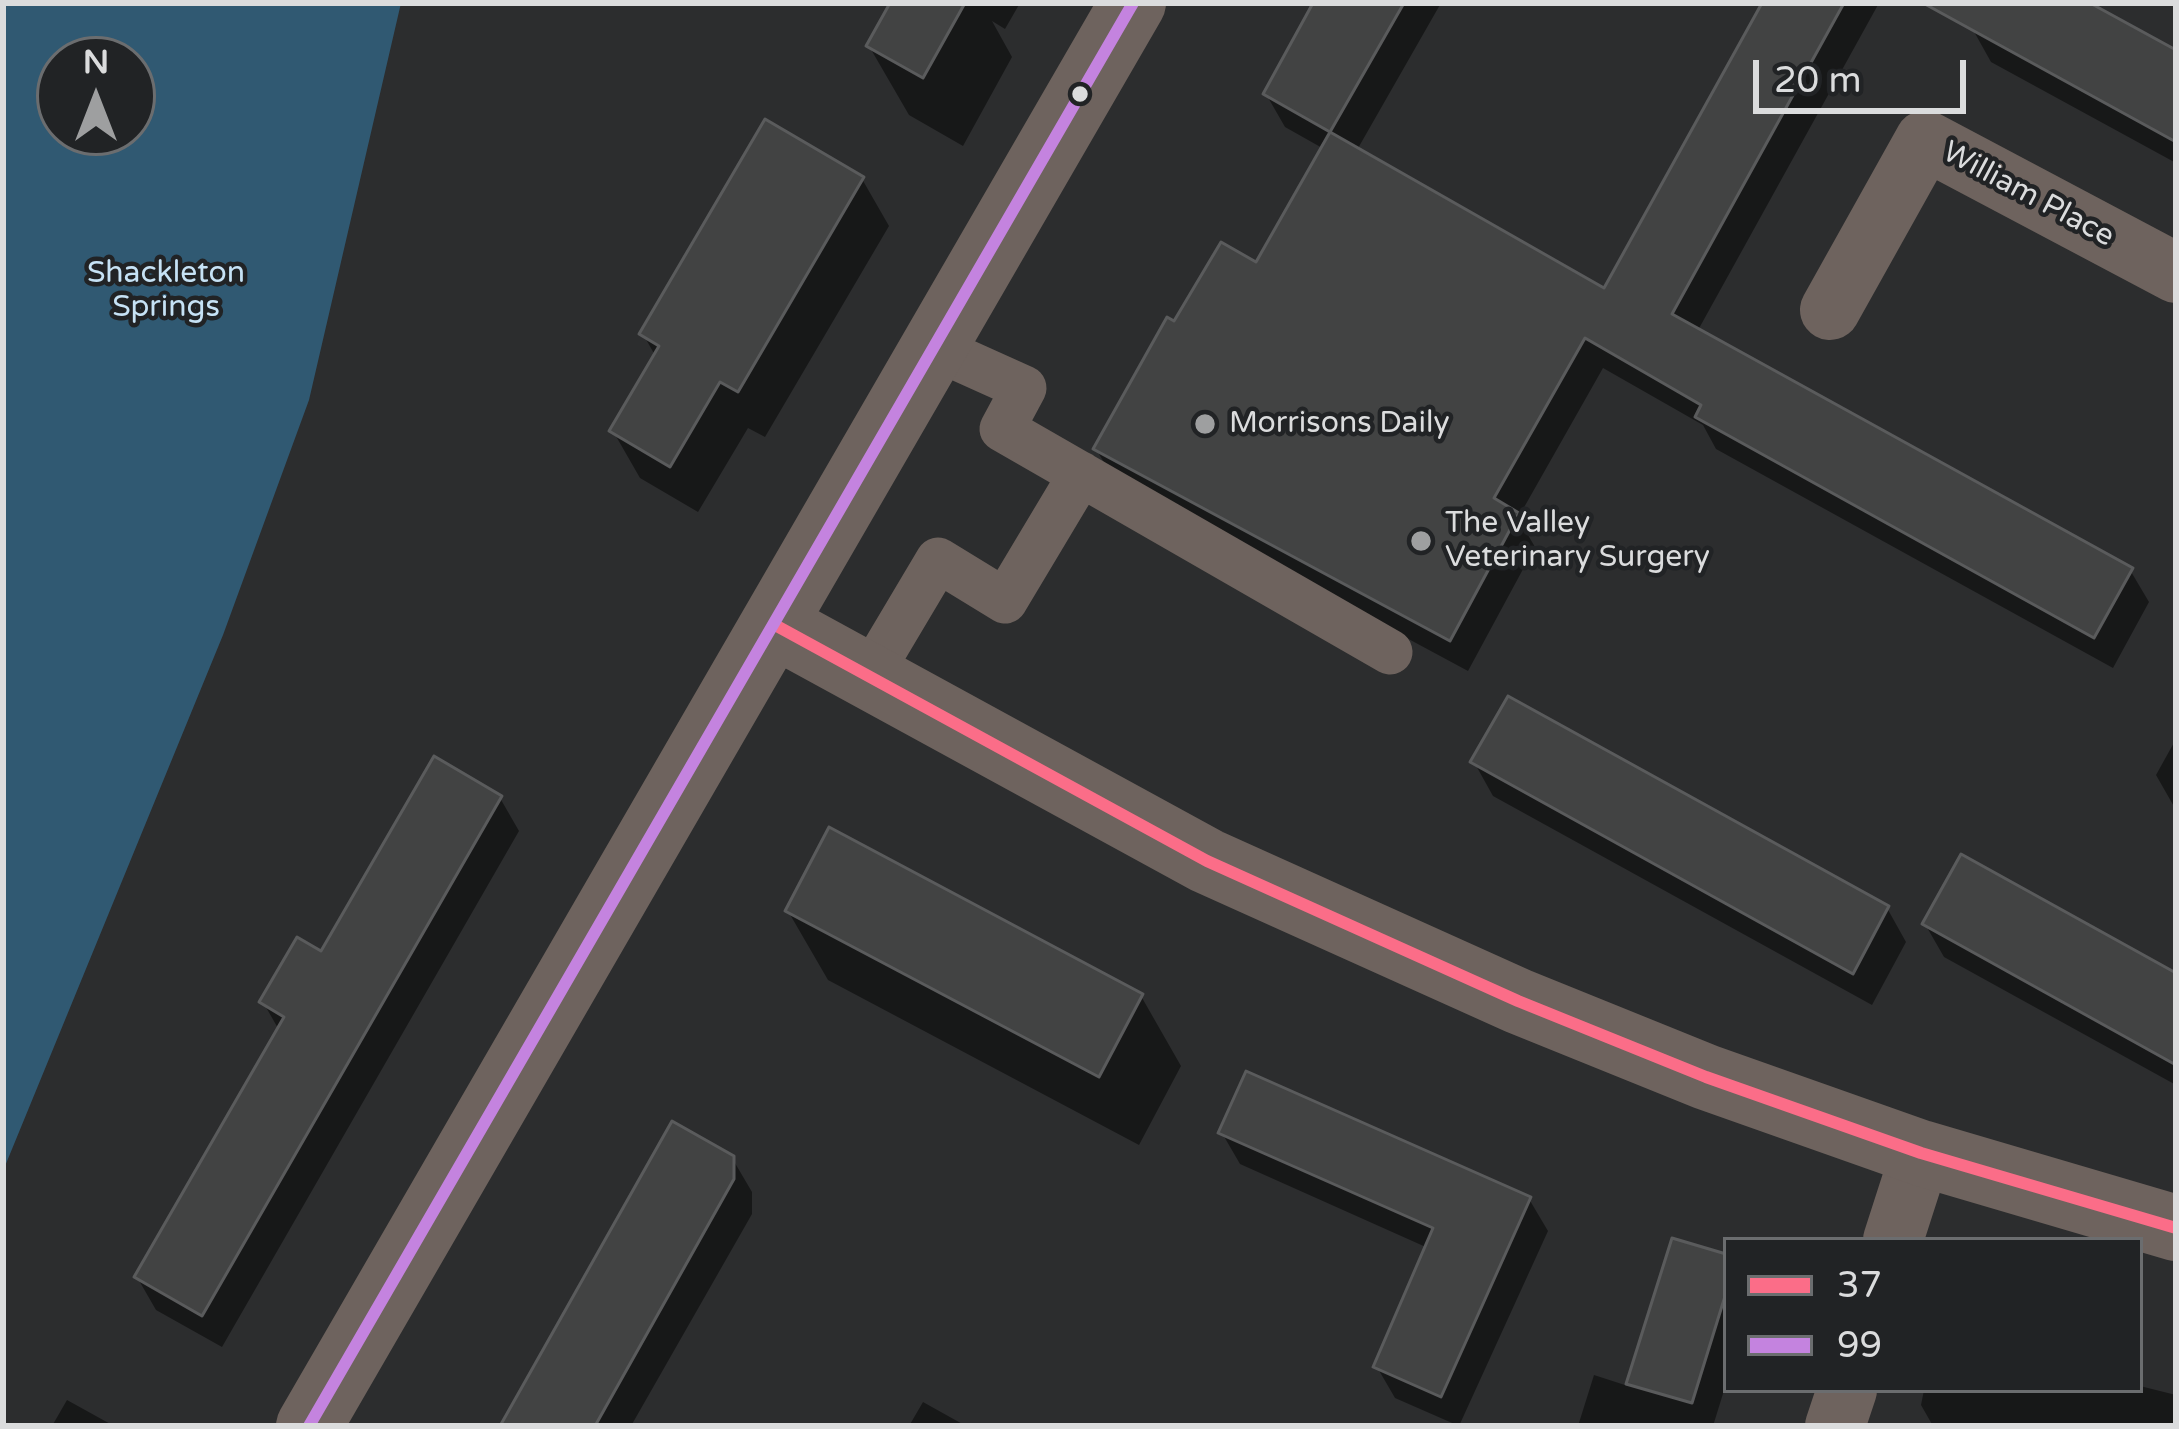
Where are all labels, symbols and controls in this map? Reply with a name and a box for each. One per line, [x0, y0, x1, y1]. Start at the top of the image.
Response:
north arrow [36, 36, 156, 156]
scale bar [1759, 36, 1972, 110]
text: N [83, 43, 109, 82]
text: 20 m [1774, 59, 1862, 102]
unlabelled marker [1069, 83, 1091, 105]
street label: William Place [1936, 135, 2120, 255]
park label: Shackleton Springs [87, 256, 245, 326]
place label: Morrisons Daily [1229, 406, 1449, 442]
marker: Morrisons Daily [1192, 411, 1218, 437]
place label: The Valley Veterinary Surgery [1445, 506, 1710, 576]
marker: The Valley Veterinary Surgery [1408, 528, 1434, 554]
legend [1723, 1237, 2143, 1393]
text: 37 [1837, 1264, 1882, 1307]
text: 99 [1837, 1324, 1882, 1367]

